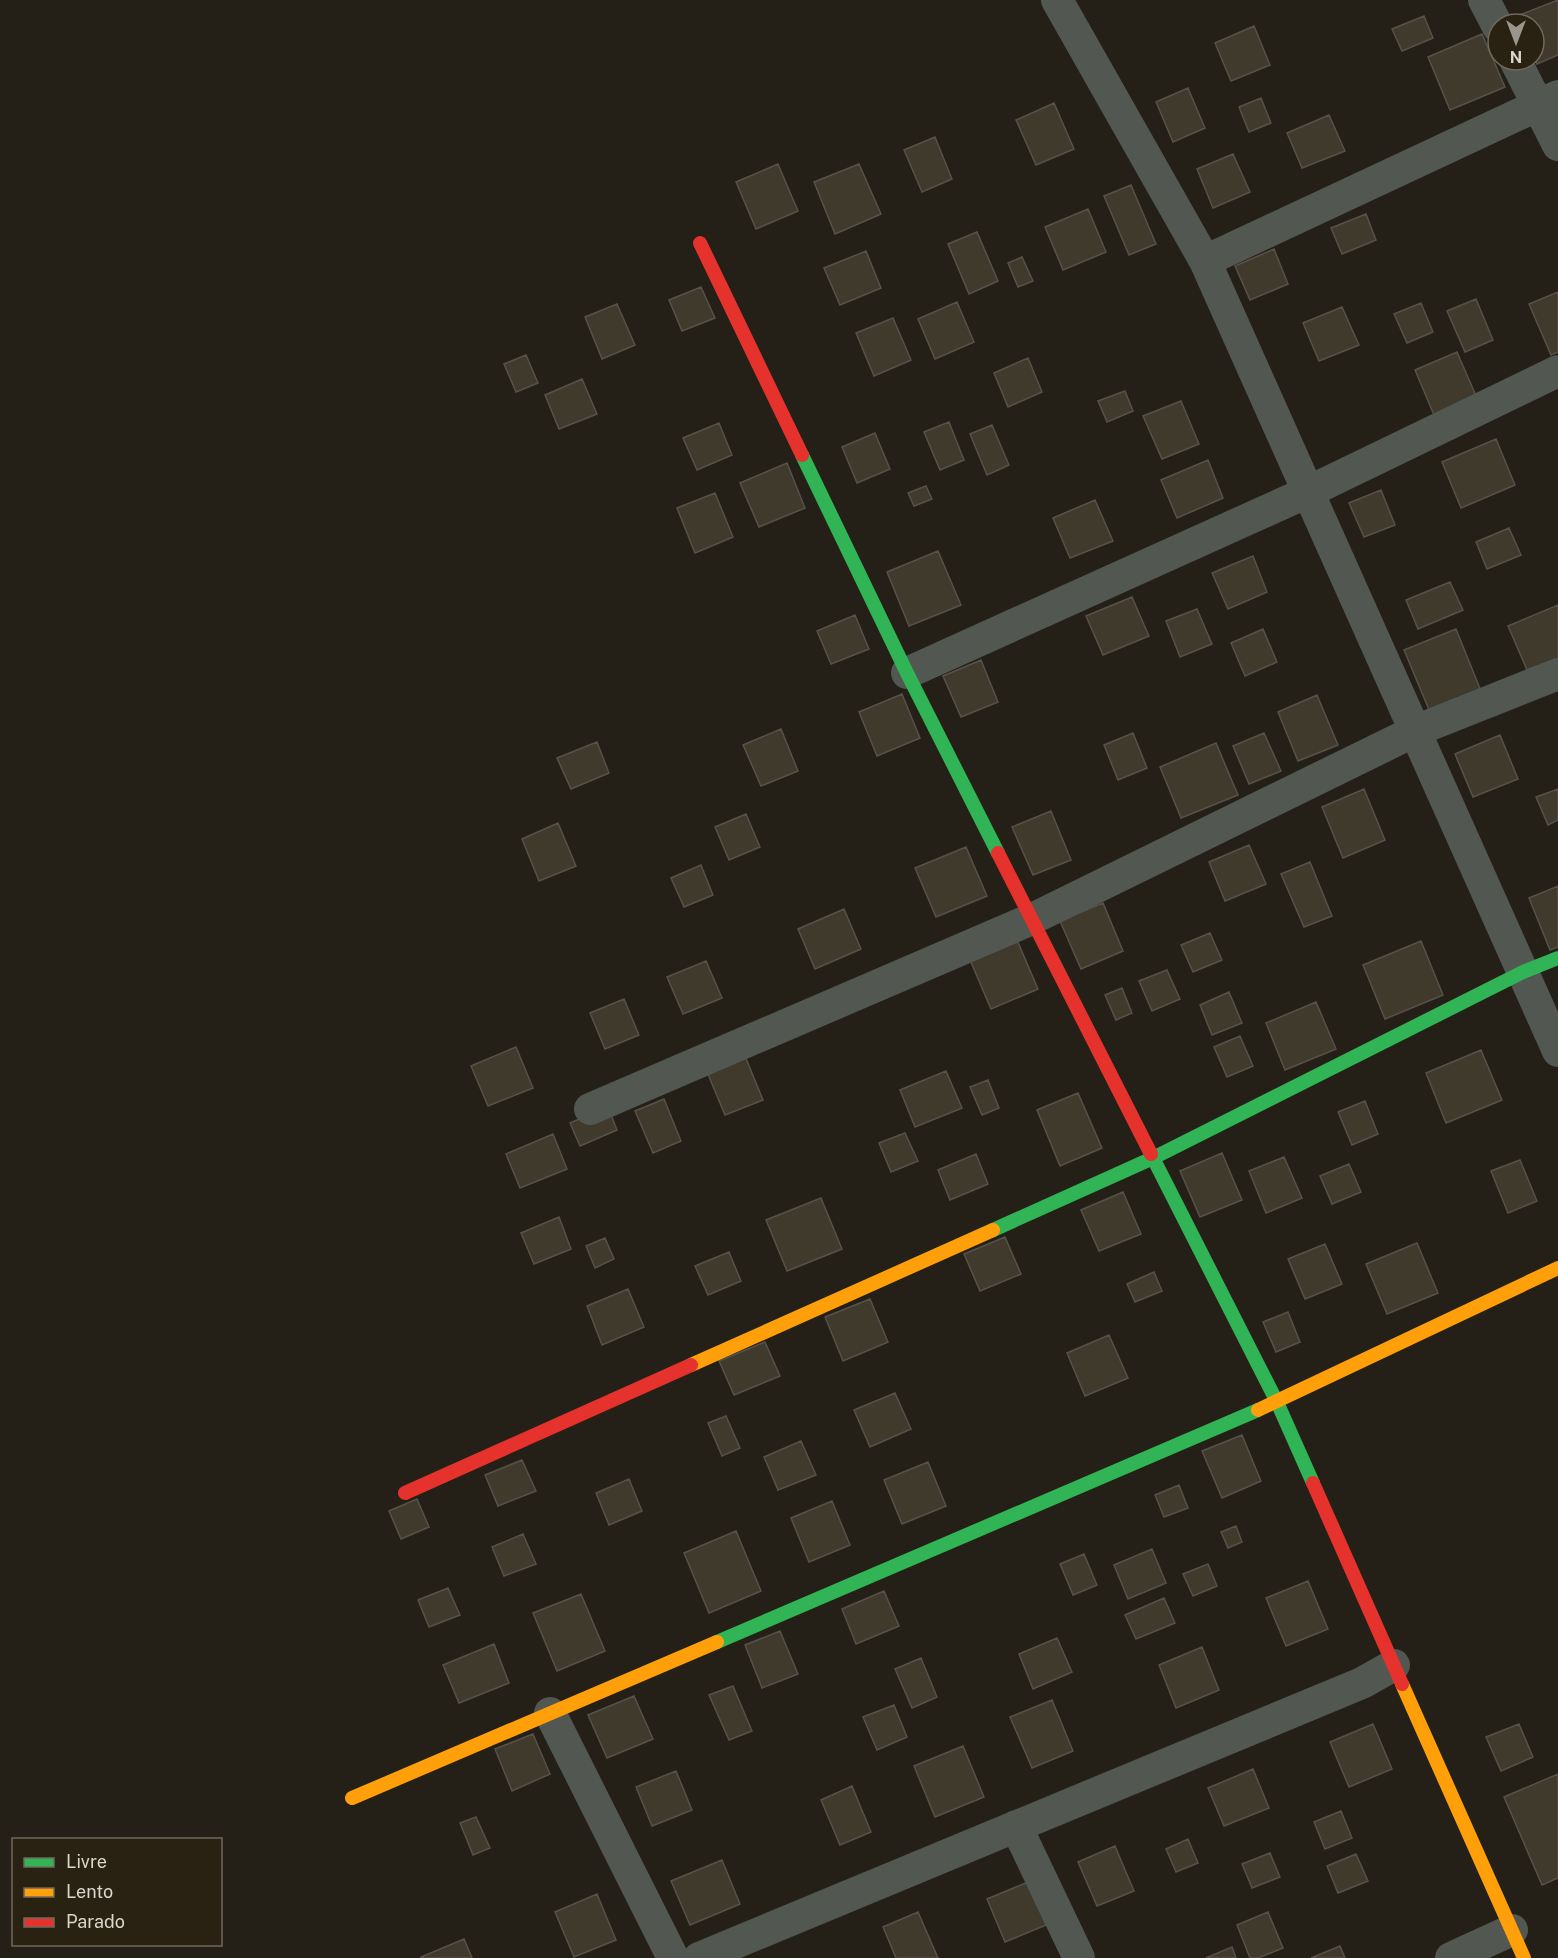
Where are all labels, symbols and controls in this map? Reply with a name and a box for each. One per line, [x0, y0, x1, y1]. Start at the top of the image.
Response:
north arrow [1486, 12, 1546, 72]
text: N [1510, 47, 1522, 66]
legend [12, 1838, 222, 1946]
text: Livre [66, 1851, 107, 1872]
text: Lento [66, 1881, 113, 1902]
text: Parado [66, 1911, 125, 1932]

